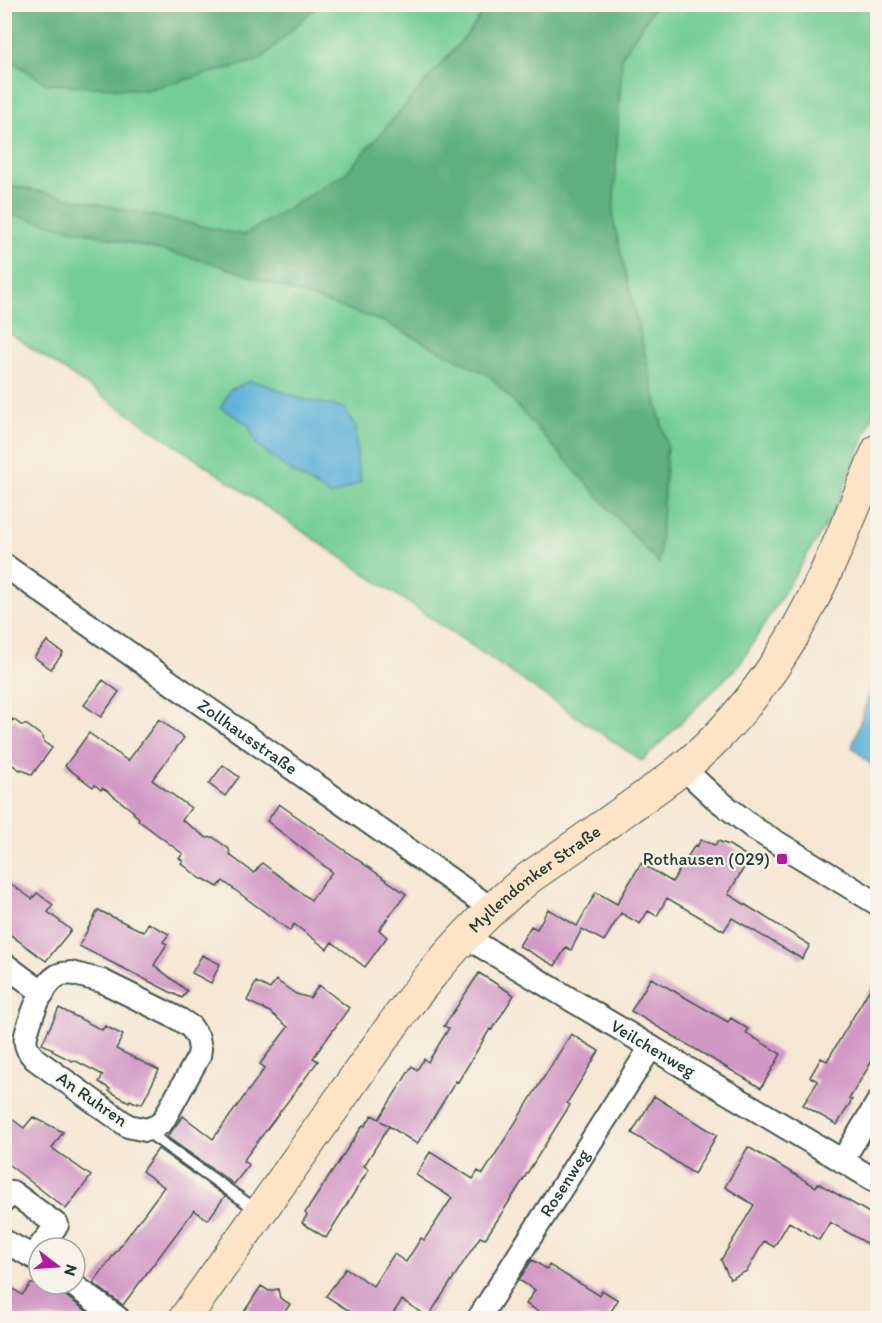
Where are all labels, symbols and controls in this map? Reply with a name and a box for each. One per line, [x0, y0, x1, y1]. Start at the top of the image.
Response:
street label: Zollhausstraße [193, 694, 302, 779]
street label: Myllendonker Straße [463, 820, 605, 938]
place label: Rothausen (029) [643, 848, 770, 870]
marker: Rothausen (029) [775, 852, 789, 866]
street label: Veilchenweg [607, 1015, 700, 1082]
street label: An Ruhren [52, 1067, 132, 1131]
street label: Rosenweg [535, 1144, 595, 1221]
north arrow [27, 1236, 87, 1296]
text: N [60, 1262, 82, 1278]

